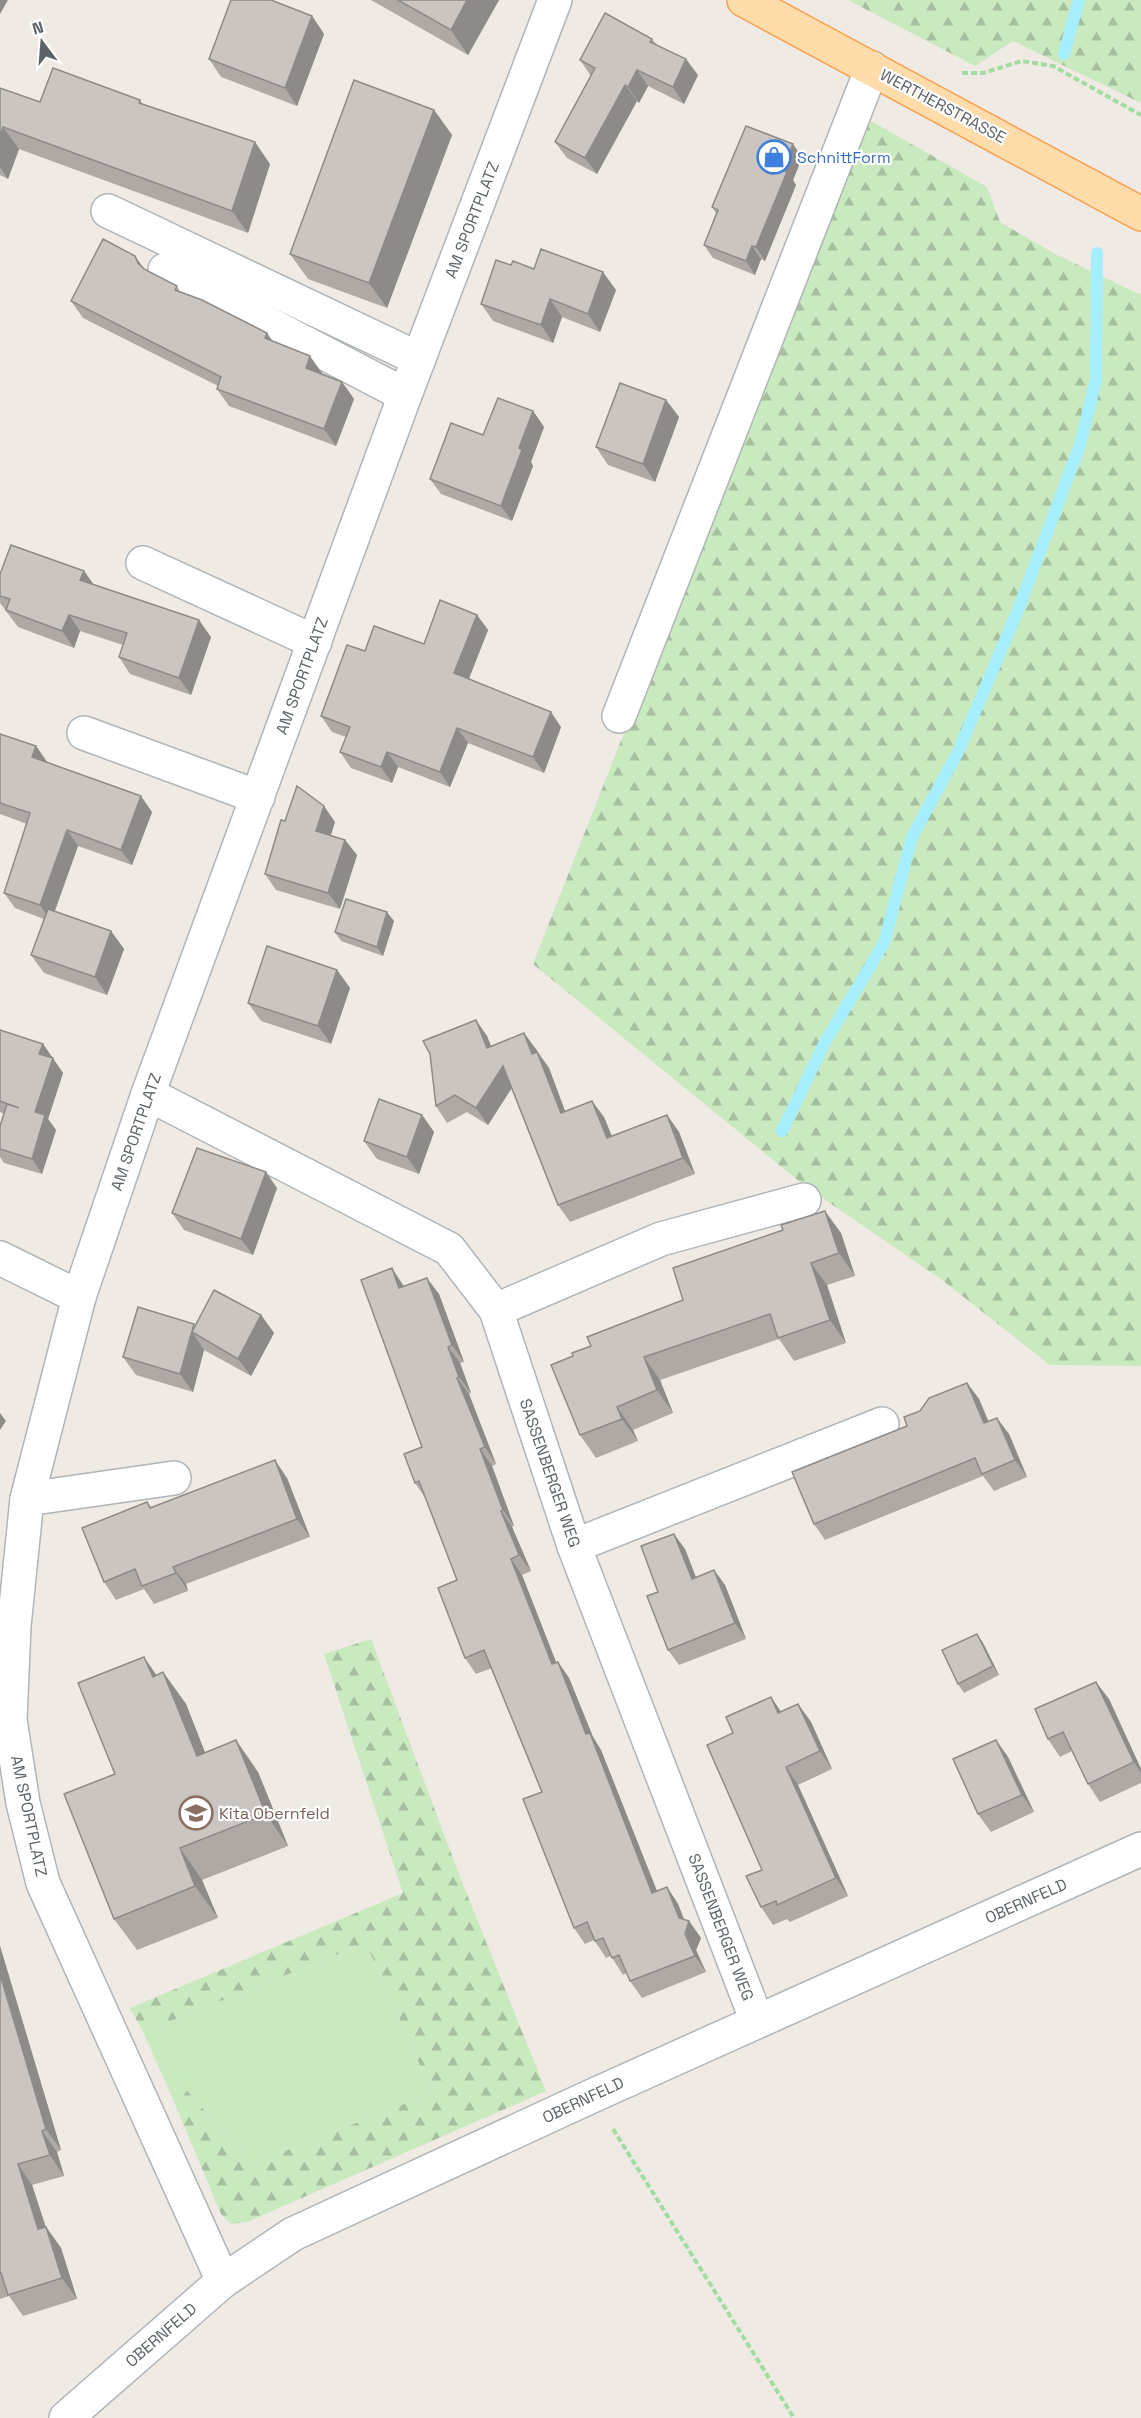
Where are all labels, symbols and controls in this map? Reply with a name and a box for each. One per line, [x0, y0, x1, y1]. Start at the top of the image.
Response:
north arrow [12, 12, 72, 72]
text: N [30, 16, 46, 40]
street label: WERTHERSTRASSE [877, 64, 1009, 148]
shop icon: SchnittForm [756, 139, 792, 175]
place label: SchnittForm [797, 147, 891, 168]
street label: AM SPORTPLATZ [440, 159, 504, 281]
street label: AM SPORTPLATZ [271, 614, 333, 738]
street label: AM SPORTPLATZ [106, 1070, 166, 1194]
street label: SASSENBERGER WEG [515, 1396, 585, 1550]
street label: AM SPORTPLATZ [6, 1753, 52, 1879]
school or university icon: Kita Obernfeld [178, 1795, 214, 1831]
place label: Kita Obernfeld [219, 1803, 330, 1824]
street label: SASSENBERGER WEG [683, 1850, 759, 2004]
street label: OBERNFELD [982, 1874, 1070, 1928]
street label: OBERNFELD [539, 2072, 627, 2128]
street label: OBERNFELD [121, 2298, 201, 2372]

